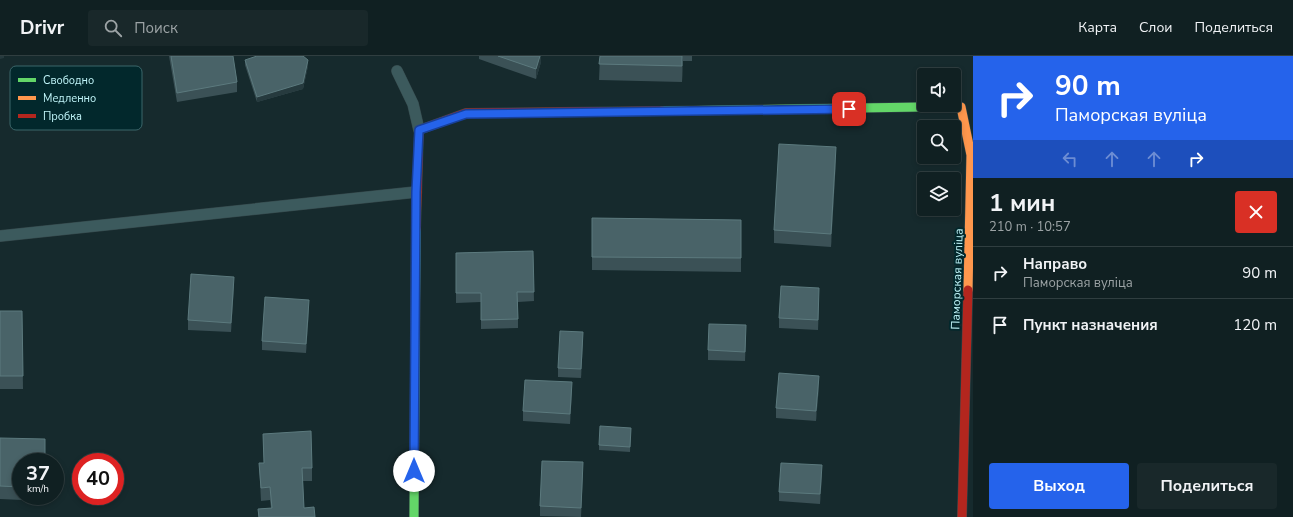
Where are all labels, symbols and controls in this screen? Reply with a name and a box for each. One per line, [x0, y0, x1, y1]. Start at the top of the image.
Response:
search box [88, 10, 368, 46]
text: Drivr [20, 15, 64, 41]
icon: search [102, 17, 124, 39]
text: Поиск [134, 18, 178, 38]
text: Карта [1078, 18, 1117, 37]
text: Слои [1139, 18, 1173, 37]
text: Поделиться [1195, 18, 1273, 37]
legend [10, 66, 142, 130]
text: 90 m [1055, 67, 1121, 105]
map controls [917, 68, 961, 216]
button: sound [917, 68, 961, 112]
icon: right [989, 72, 1041, 124]
text: Свободно [43, 73, 94, 88]
text: Медленно [43, 91, 96, 106]
pin [832, 92, 866, 126]
icon: arrive [838, 98, 860, 120]
text: Паморская вуліца [1055, 103, 1207, 127]
text: Пробка [43, 109, 82, 124]
button: search [917, 120, 961, 164]
icon: left [1059, 148, 1081, 170]
icon: ahead [1101, 148, 1123, 170]
icon: ahead [1143, 148, 1165, 170]
icon: right [1185, 148, 1207, 170]
button: layers [917, 172, 961, 216]
text: 1 мин [989, 187, 1055, 219]
button: close [1235, 191, 1277, 233]
text: 210 m · 10:57 [989, 218, 1071, 236]
street label: Паморская вуліца [947, 228, 967, 330]
text: Направо [1023, 254, 1087, 274]
icon: right [989, 262, 1011, 284]
text: 90 m [1242, 263, 1277, 283]
text: Паморская вуліца [1023, 274, 1133, 292]
icon: arrive [989, 314, 1011, 336]
text: Пункт назначения [1023, 315, 1158, 335]
text: 120 m [1233, 315, 1277, 335]
position arrow [393, 450, 435, 492]
speed limit sign: 40 [72, 453, 124, 505]
text: 37 [26, 460, 50, 487]
button: Выход [989, 463, 1129, 509]
button: Поделиться [1137, 463, 1277, 509]
text: km/h [27, 482, 49, 496]

